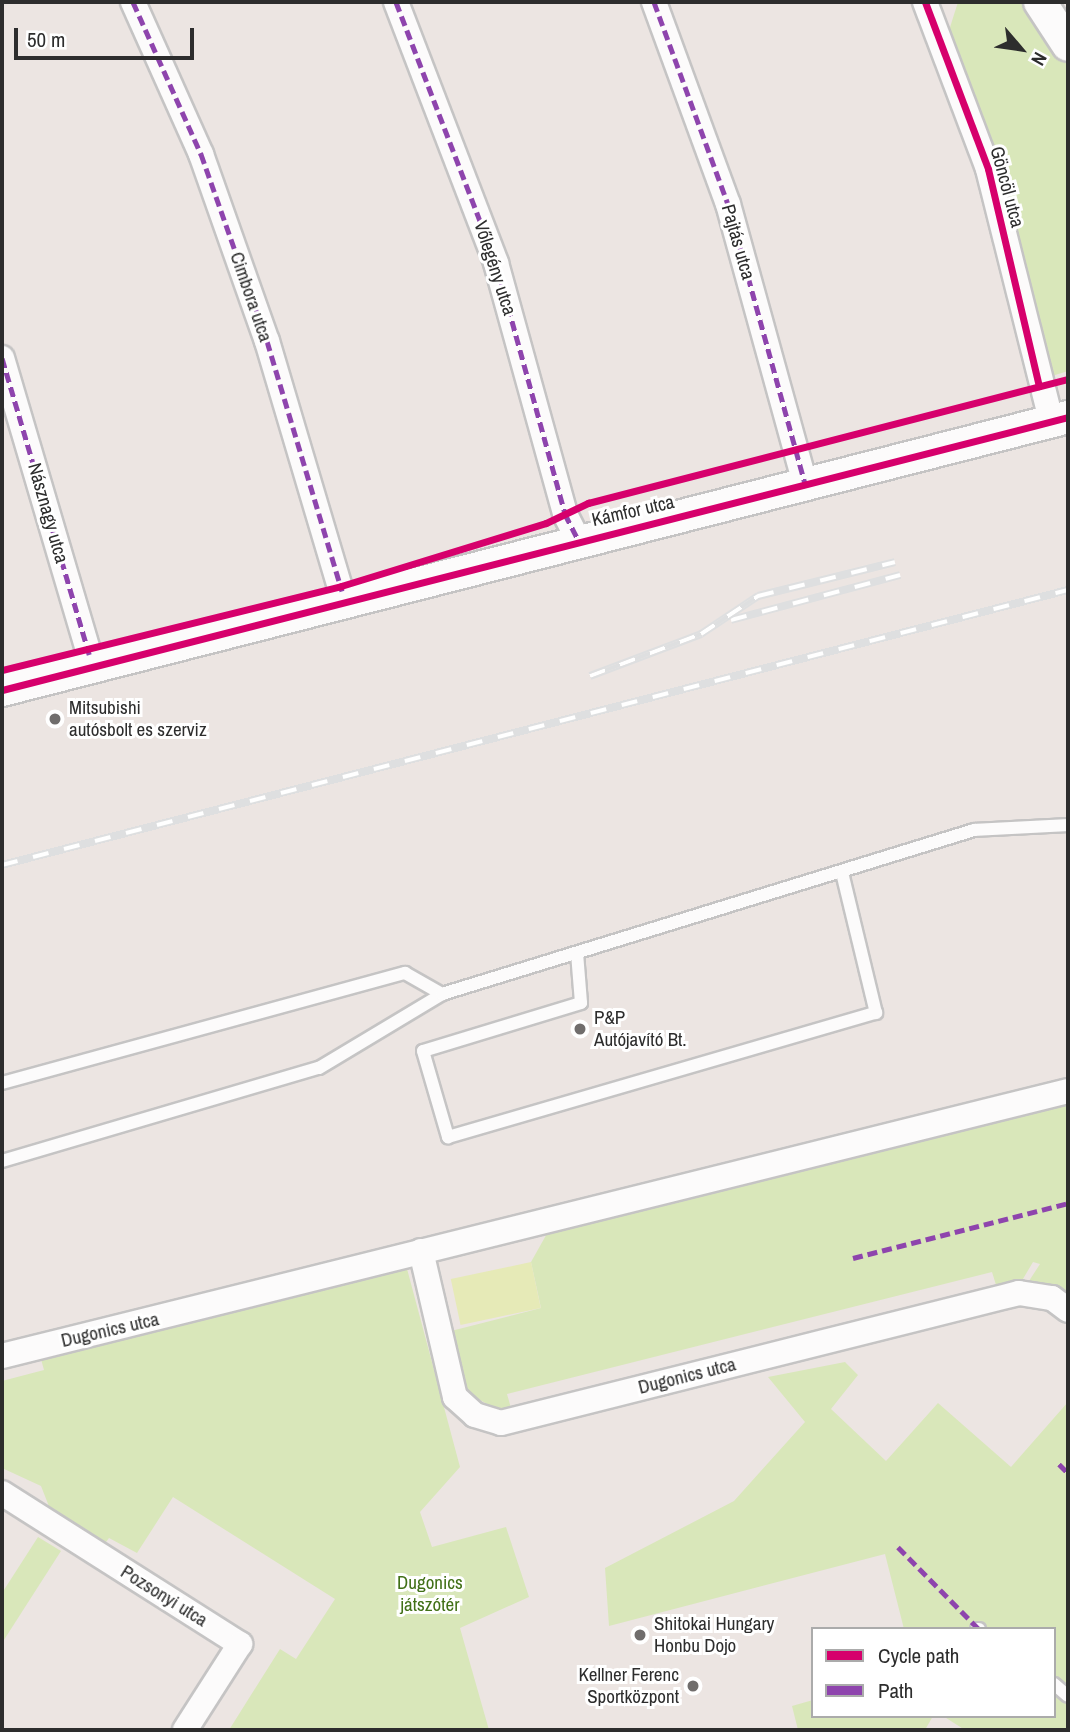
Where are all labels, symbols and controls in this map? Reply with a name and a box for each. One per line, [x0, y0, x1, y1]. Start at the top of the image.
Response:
scale bar [18, 14, 198, 58]
north arrow [986, 14, 1056, 84]
text: 50 m [27, 25, 65, 54]
text: N [1025, 48, 1053, 70]
street label: Göncöl utca [985, 144, 1029, 230]
street label: Pajtás utca [716, 202, 760, 282]
street label: Vőlegény utca [469, 218, 521, 318]
street label: Cimbora utca [225, 249, 277, 345]
street label: Násznagy utca [23, 460, 73, 566]
street label: Kámfor utca [590, 490, 676, 532]
place label: Mitsubishi autósbolt es szerviz [69, 697, 207, 741]
marker: Mitsubishi autósbolt es szerviz [47, 711, 63, 727]
place label: P&P Autójavító Bt. [594, 1007, 687, 1051]
marker: P&P Autójavító Bt. [572, 1021, 588, 1037]
street label: Dugonics utca [59, 1308, 161, 1352]
street label: Dugonics utca [636, 1353, 738, 1399]
street label: Pozsonyi utca [116, 1560, 212, 1632]
park label: Dugonics játszótér [397, 1572, 463, 1616]
place label: Shitokai Hungary Honbu Dojo [654, 1613, 774, 1657]
marker: Shitokai Hungary Honbu Dojo [632, 1627, 648, 1643]
legend [811, 1627, 1056, 1718]
text: Cycle path [878, 1641, 959, 1670]
place label: Kellner Ferenc Sportközpont [578, 1664, 679, 1708]
text: Path [878, 1676, 913, 1705]
marker: Kellner Ferenc Sportközpont [685, 1678, 701, 1694]

